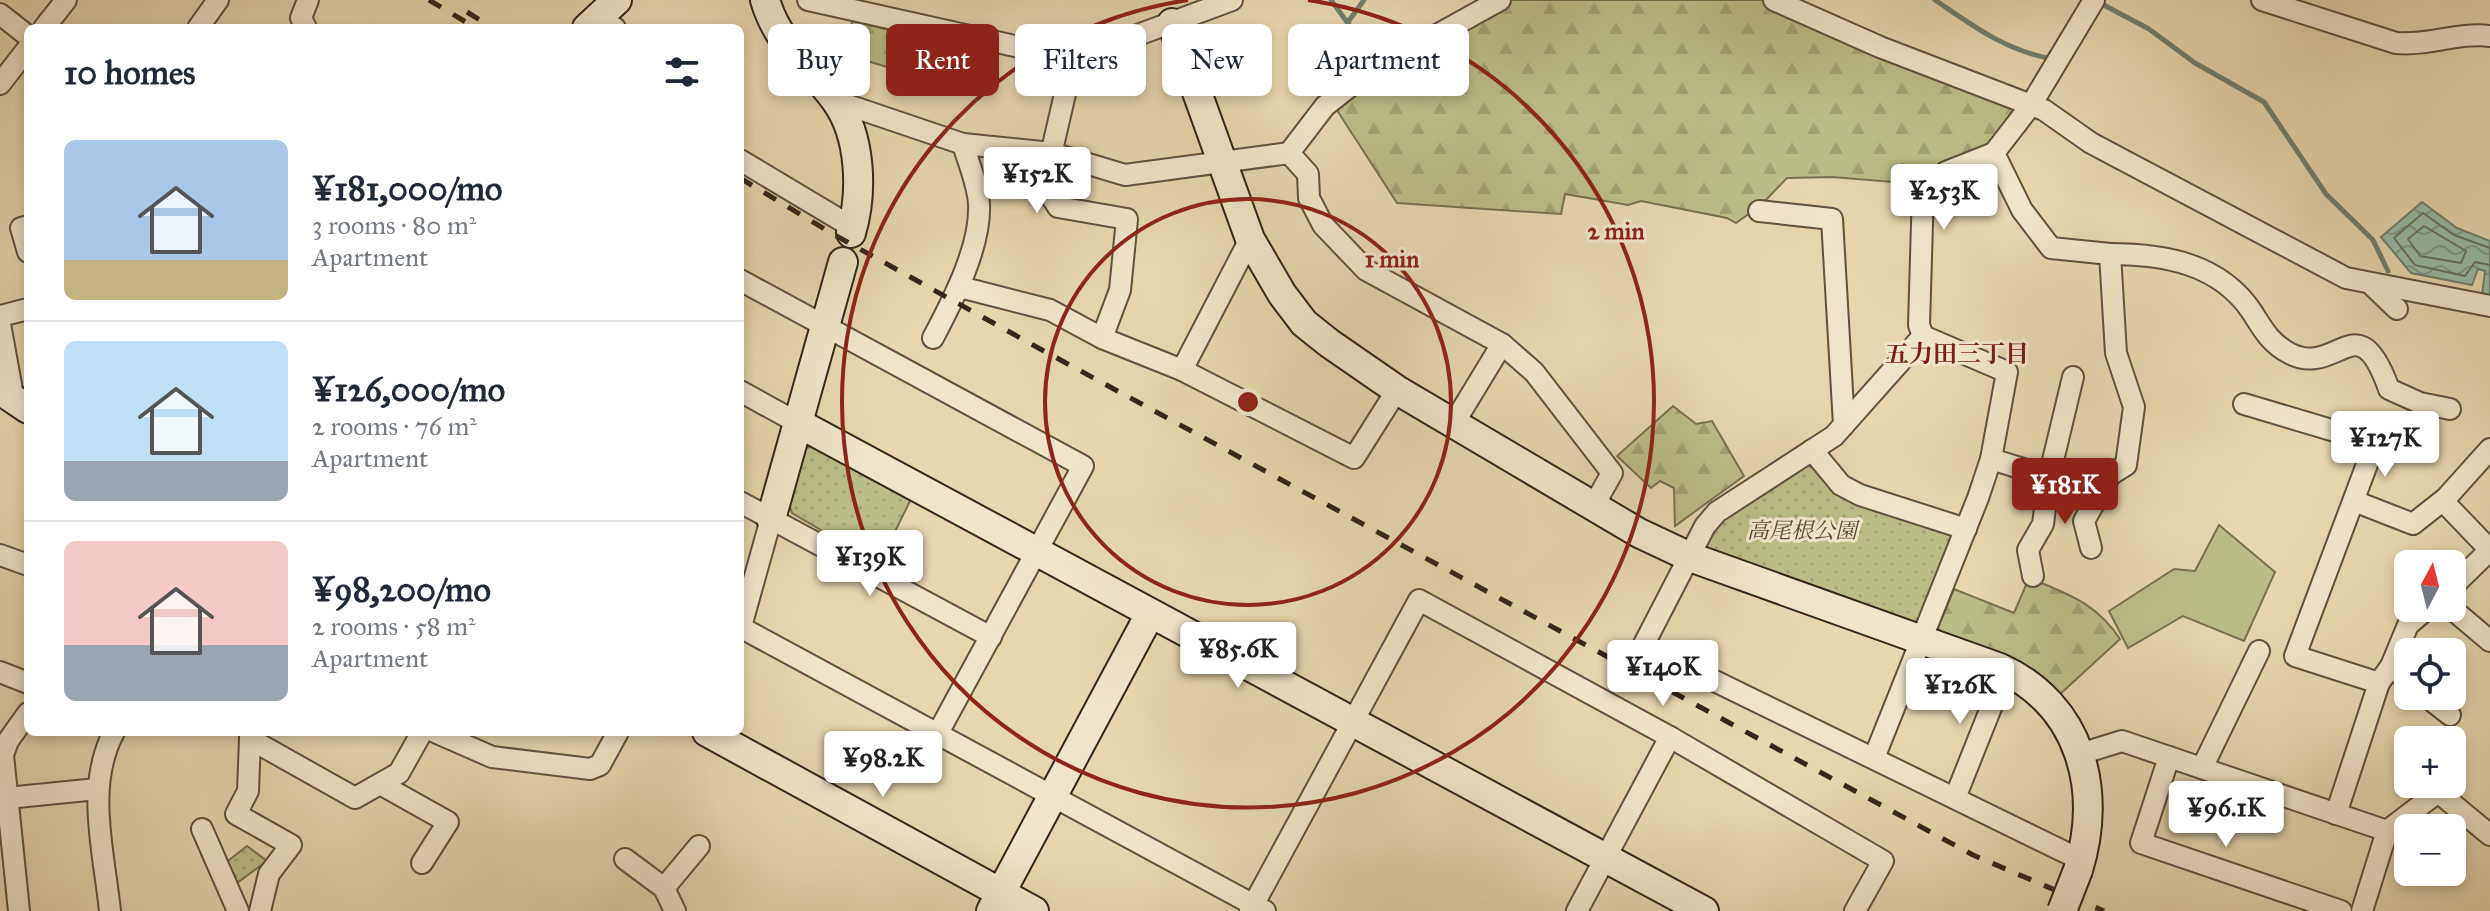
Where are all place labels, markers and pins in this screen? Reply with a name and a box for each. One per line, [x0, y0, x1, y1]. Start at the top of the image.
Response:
pin: ¥152K [981, 147, 1093, 215]
pin: ¥253K [1888, 164, 2000, 232]
centre of rings [1234, 388, 1262, 416]
pin: ¥127K [2329, 411, 2441, 479]
pin: ¥181K [2009, 458, 2121, 526]
pin: ¥139K [814, 530, 926, 598]
pin: ¥85.6K [1173, 622, 1303, 690]
pin: ¥140K [1607, 640, 1719, 708]
pin: ¥126K [1904, 658, 2016, 726]
pin: ¥98.2K [818, 731, 948, 799]
pin: ¥96.1K [2161, 781, 2291, 849]

